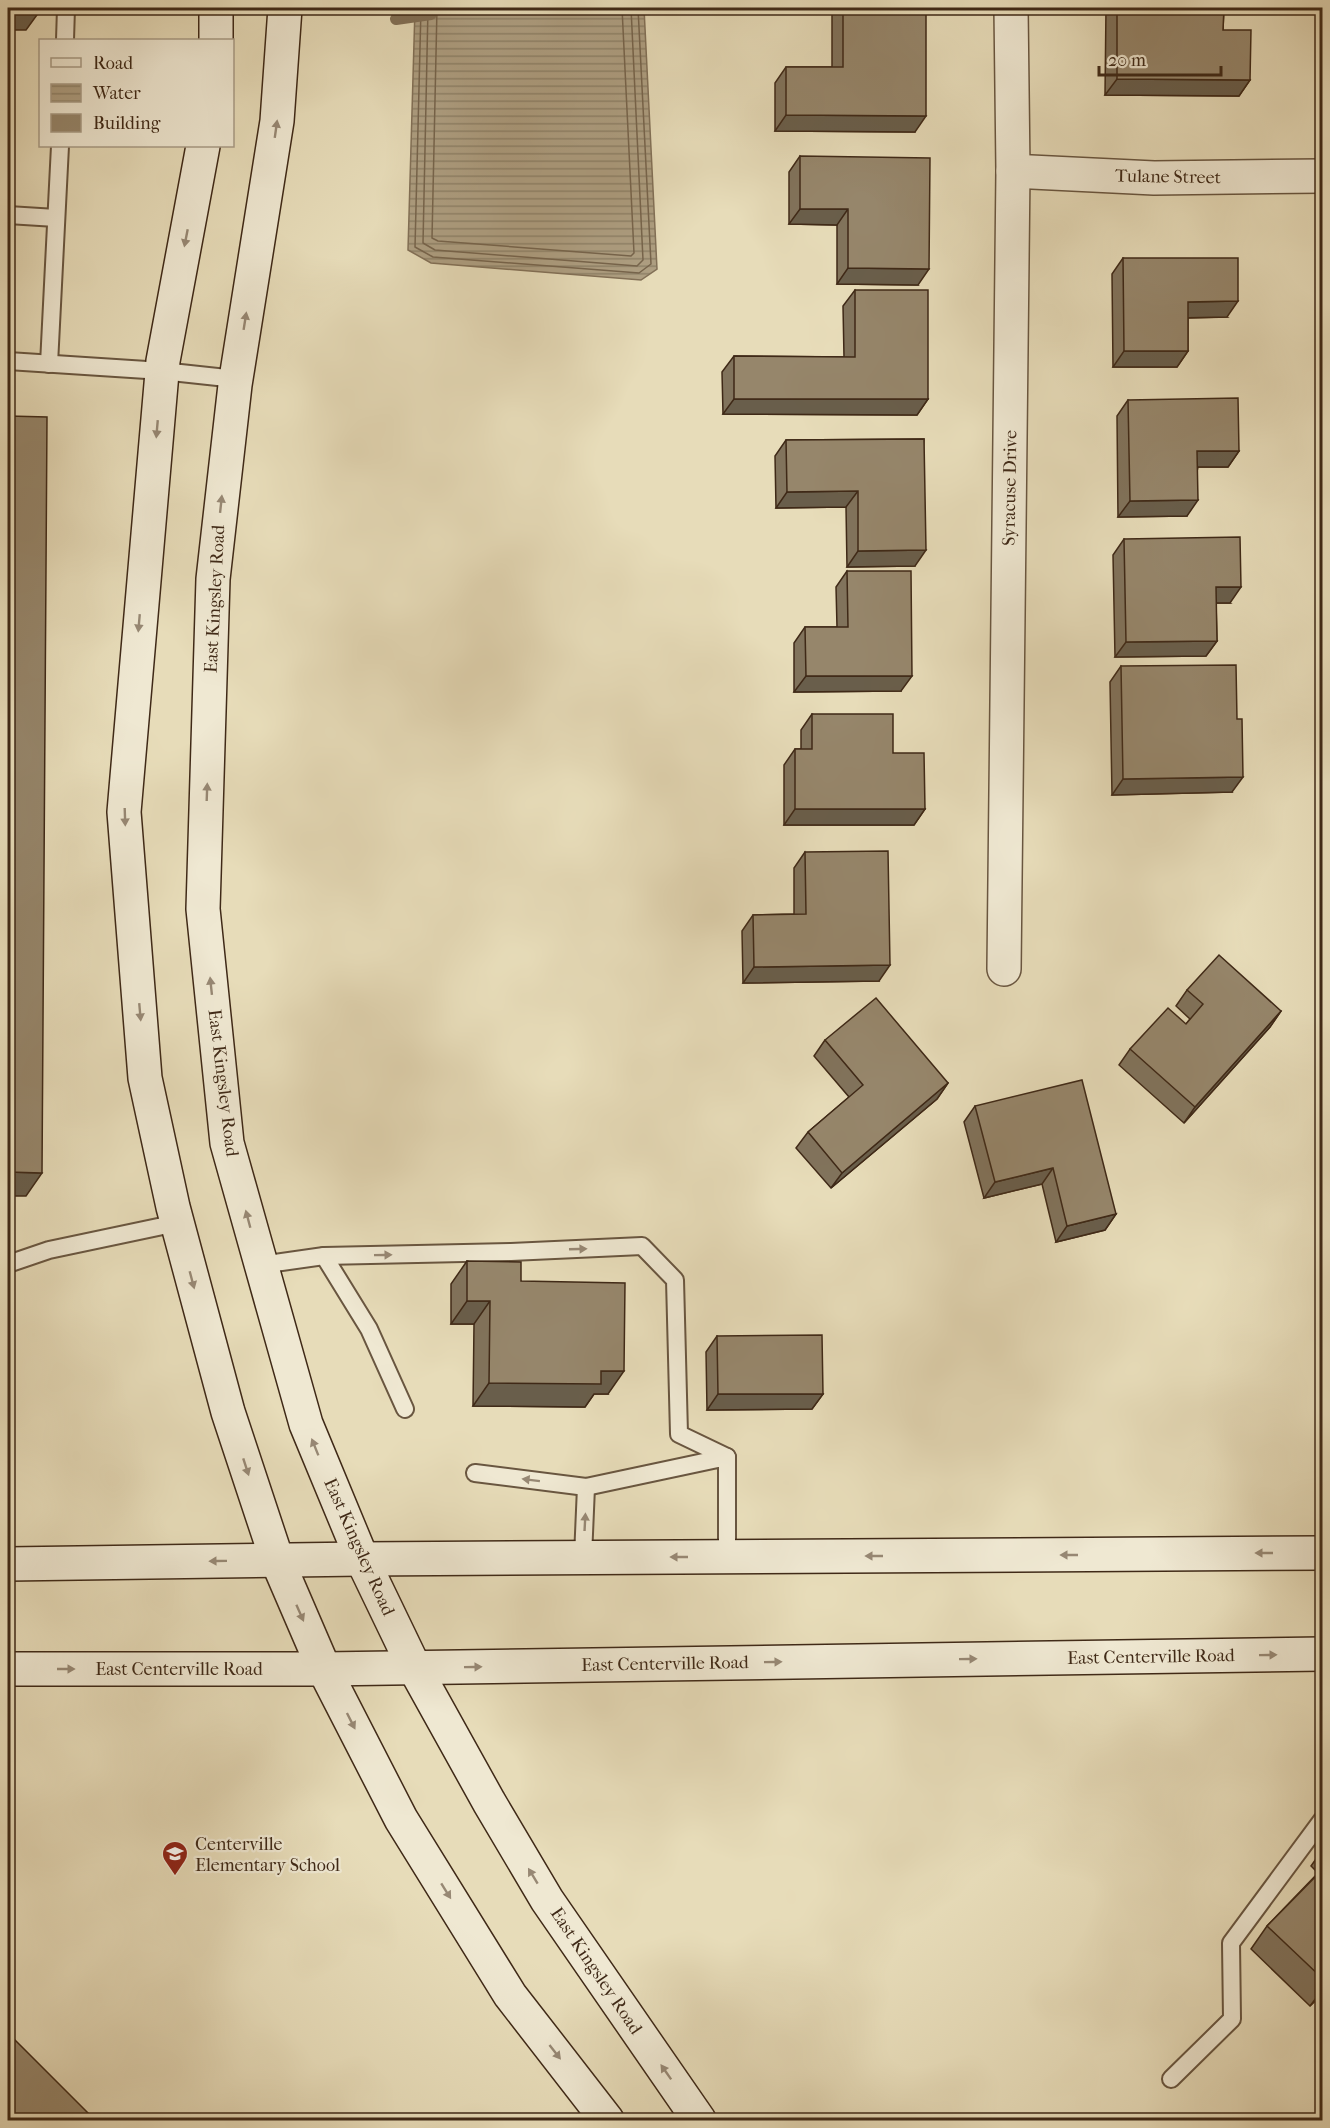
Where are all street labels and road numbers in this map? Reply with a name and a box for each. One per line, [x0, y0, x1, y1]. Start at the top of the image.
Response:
street label: Tulane Street [1115, 166, 1222, 188]
street label: Syracuse Drive [998, 430, 1022, 546]
street label: East Kingsley Road [201, 524, 229, 674]
street label: East Kingsley Road [204, 1008, 242, 1158]
street label: East Kingsley Road [319, 1475, 399, 1619]
street label: East Centerville Road [1067, 1645, 1235, 1669]
street label: East Centerville Road [581, 1652, 749, 1676]
street label: East Centerville Road [95, 1659, 263, 1680]
street label: East Kingsley Road [546, 1904, 646, 2038]

